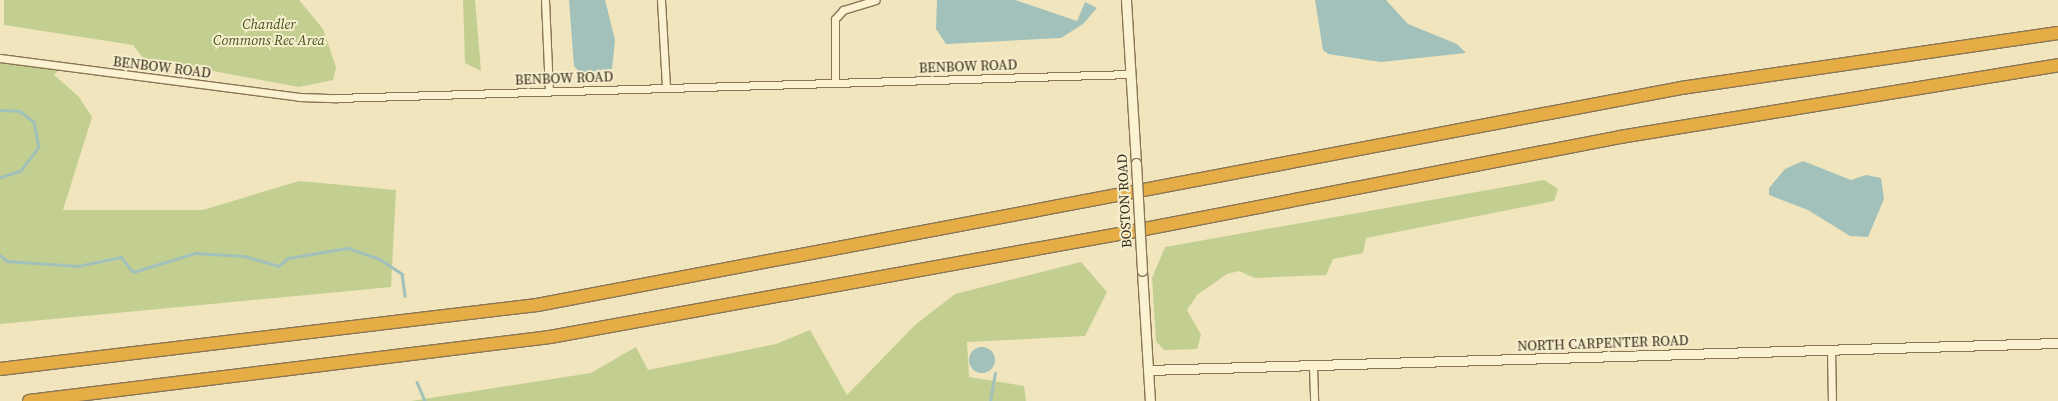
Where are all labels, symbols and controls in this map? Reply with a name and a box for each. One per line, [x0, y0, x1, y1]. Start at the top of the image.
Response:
park label: Chandler Commons Rec Area [213, 16, 325, 48]
street label: BENBOW ROAD [112, 53, 212, 81]
street label: BENBOW ROAD [918, 56, 1018, 76]
street label: BENBOW ROAD [514, 68, 614, 88]
street label: BOSTON ROAD [1113, 153, 1135, 249]
street label: NORTH CARPENTER ROAD [1517, 332, 1689, 354]

